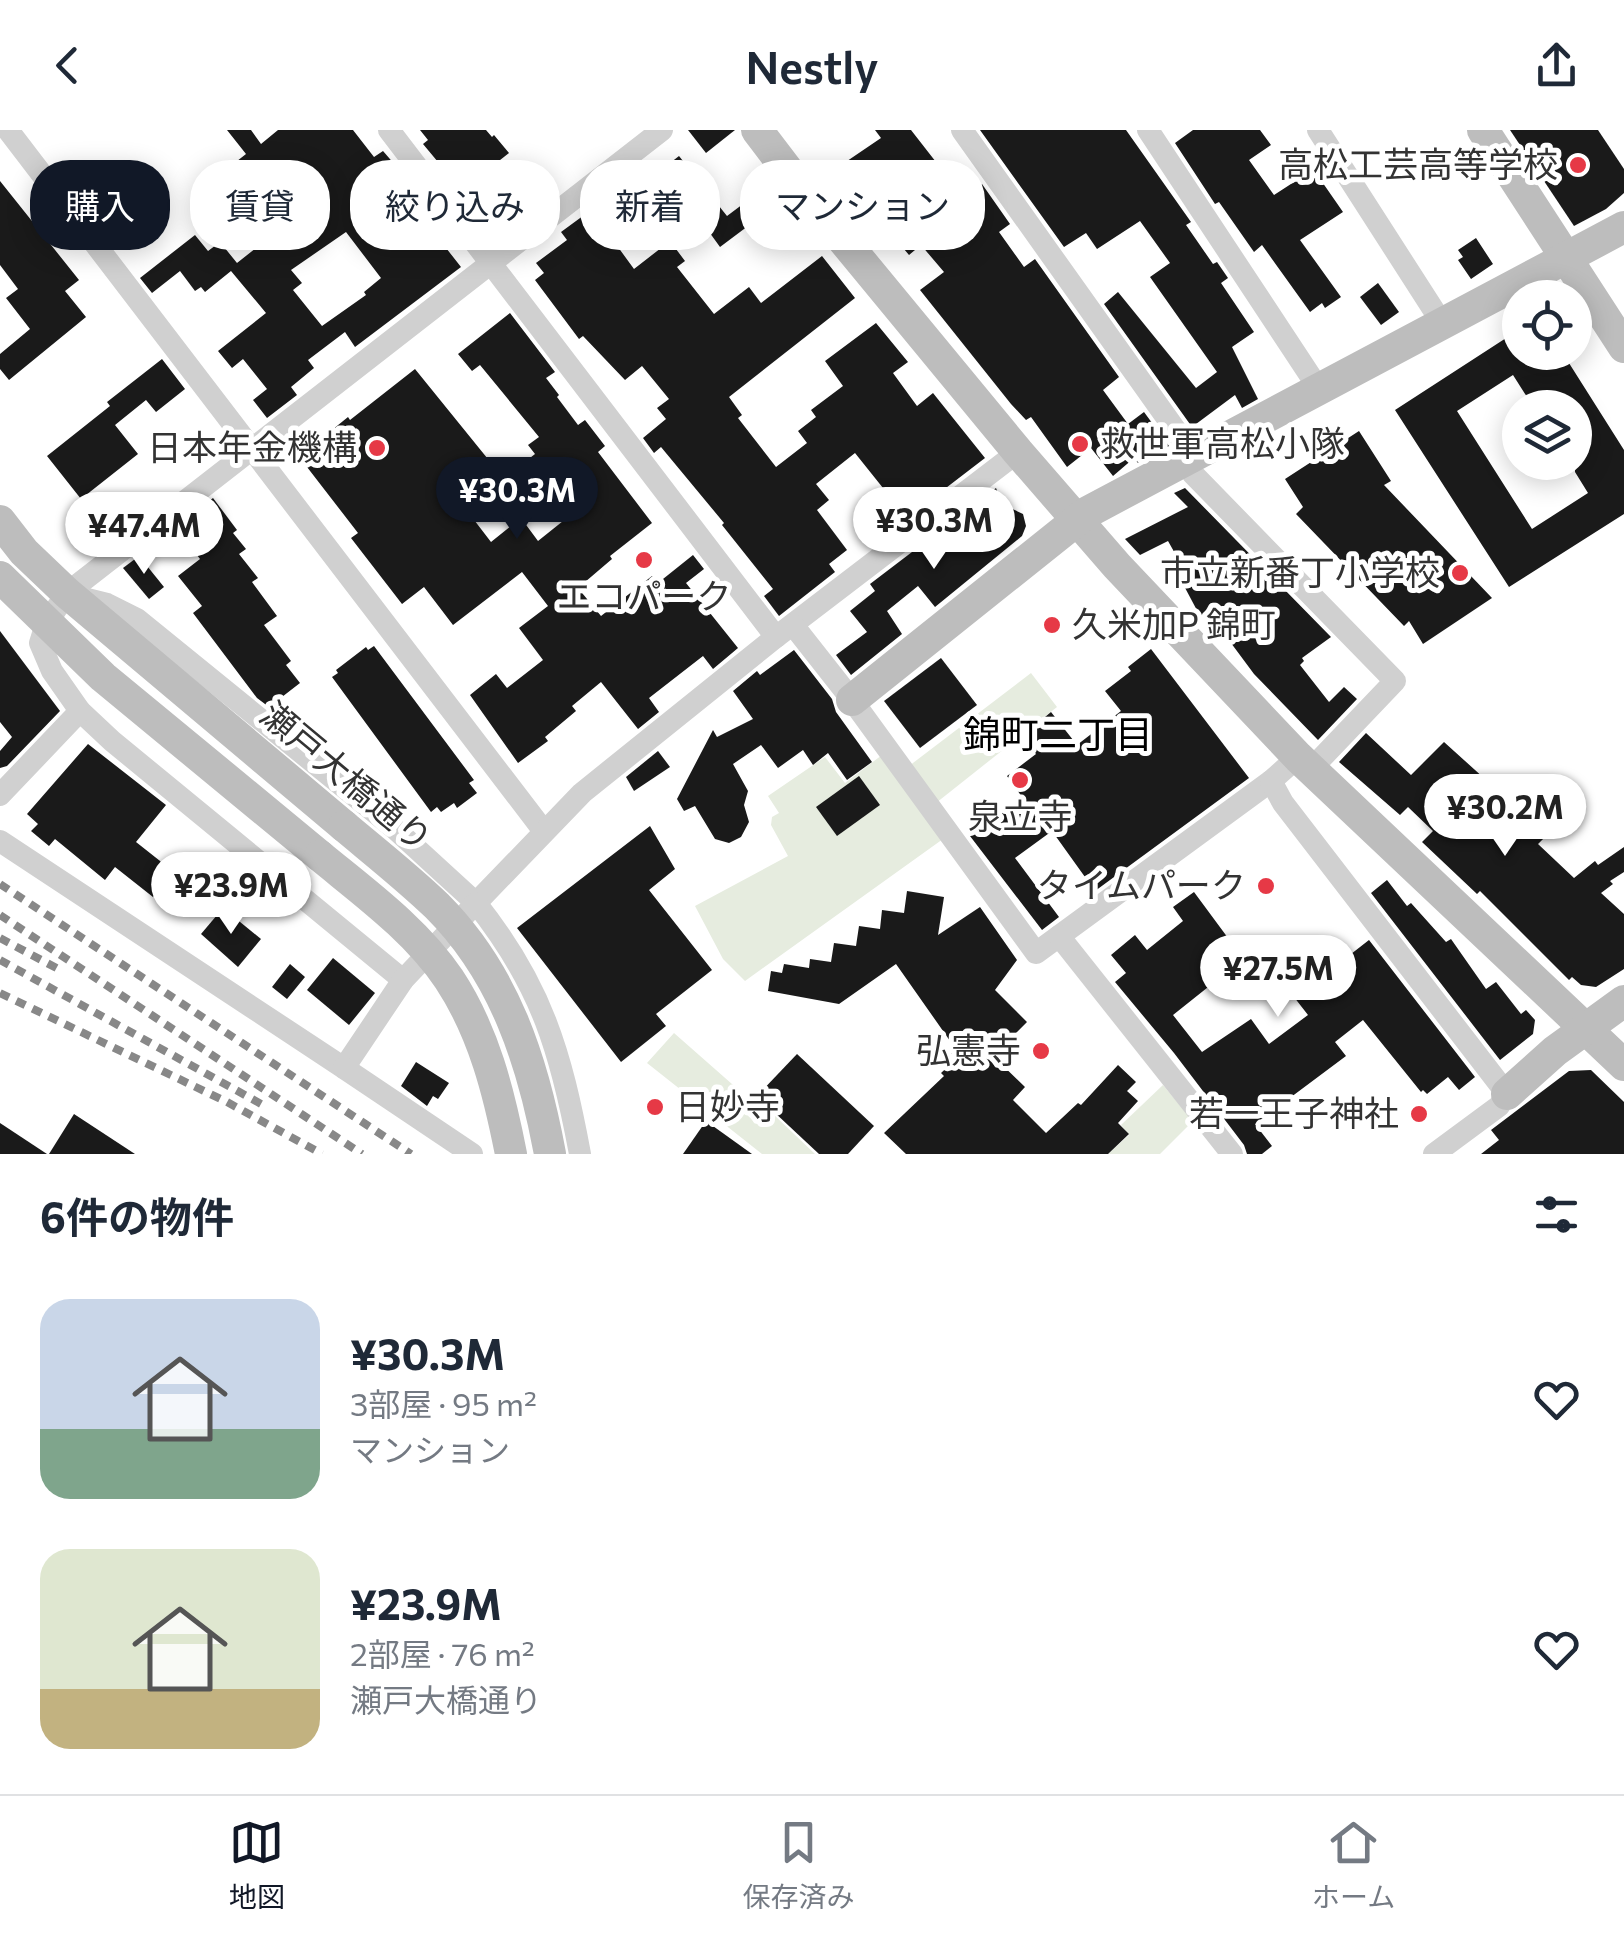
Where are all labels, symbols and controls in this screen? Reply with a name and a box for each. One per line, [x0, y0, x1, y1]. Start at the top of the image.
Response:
icon: back [40, 38, 95, 93]
text: Nestly [745, 38, 879, 93]
icon: share [1529, 38, 1584, 93]
place label: 高松工芸高等学校 [1278, 141, 1558, 184]
marker: 高松工芸高等学校 [1567, 154, 1589, 176]
chip: 購入 [30, 160, 170, 250]
chip: 賃貸 [190, 160, 330, 250]
chip: 絞り込み [350, 160, 560, 250]
chip: 新着 [580, 160, 720, 250]
chip: マンション [740, 160, 985, 250]
map controls [1502, 280, 1592, 480]
button: locate [1502, 280, 1592, 370]
button: layers [1502, 390, 1592, 480]
place label: 救世軍高松小隊 [1100, 420, 1345, 463]
place label: 日本年金機構 [147, 424, 357, 467]
marker: 救世軍高松小隊 [1069, 433, 1091, 455]
marker: 日本年金機構 [366, 437, 388, 459]
pin: ¥30.3M [436, 457, 598, 542]
text: ¥30.3M [458, 469, 576, 509]
pin: ¥30.3M [853, 487, 1015, 572]
pin: ¥47.4M [63, 492, 225, 577]
text: ¥30.3M [875, 499, 993, 539]
text: ¥47.4M [87, 504, 201, 544]
marker: エコパーク [633, 549, 655, 571]
place label: 市立新番丁小学校 [1160, 549, 1440, 592]
marker: 市立新番丁小学校 [1449, 562, 1471, 584]
place label: エコパーク [556, 573, 732, 616]
place label: 久米加P 錦町 [1072, 601, 1276, 644]
marker: 久米加P 錦町 [1041, 614, 1063, 636]
street label: 瀬戸大橋通り [253, 691, 442, 859]
district label: 錦町二丁目 [963, 709, 1153, 756]
marker: 泉立寺 [1009, 769, 1031, 791]
pin: ¥30.2M [1424, 774, 1586, 859]
text: ¥30.2M [1446, 786, 1564, 826]
place label: 泉立寺 [967, 793, 1073, 836]
pin: ¥23.9M [150, 852, 312, 937]
place label: タイムパーク [1037, 862, 1246, 905]
text: ¥23.9M [173, 864, 289, 904]
marker: タイムパーク [1255, 875, 1277, 897]
pin: ¥27.5M [1197, 935, 1359, 1020]
text: ¥27.5M [1222, 947, 1334, 987]
place label: 弘憲寺 [916, 1027, 1021, 1070]
marker: 弘憲寺 [1030, 1040, 1052, 1062]
place label: 日妙寺 [675, 1083, 780, 1126]
place label: 若一王子神社 [1189, 1090, 1399, 1133]
marker: 日妙寺 [644, 1096, 666, 1118]
marker: 若一王子神社 [1408, 1103, 1430, 1125]
icon: filters [1529, 1187, 1584, 1242]
text: 6件の物件 [40, 1190, 234, 1242]
text: ¥30.3M [350, 1327, 505, 1379]
icon: home [120, 1339, 240, 1459]
icon: heart [1529, 1372, 1584, 1427]
text: 3部屋 · 95 m² [350, 1383, 537, 1423]
text: マンション [350, 1429, 510, 1469]
text: ¥23.9M [350, 1577, 502, 1629]
icon: home [120, 1589, 240, 1709]
icon: heart [1529, 1622, 1584, 1677]
text: 2部屋 · 76 m² [350, 1633, 535, 1673]
text: 瀬戸大橋通り [350, 1679, 542, 1719]
tab: 地図 [229, 1815, 285, 1915]
tab: 保存済み [742, 1815, 854, 1915]
tab: ホーム [1312, 1815, 1395, 1915]

